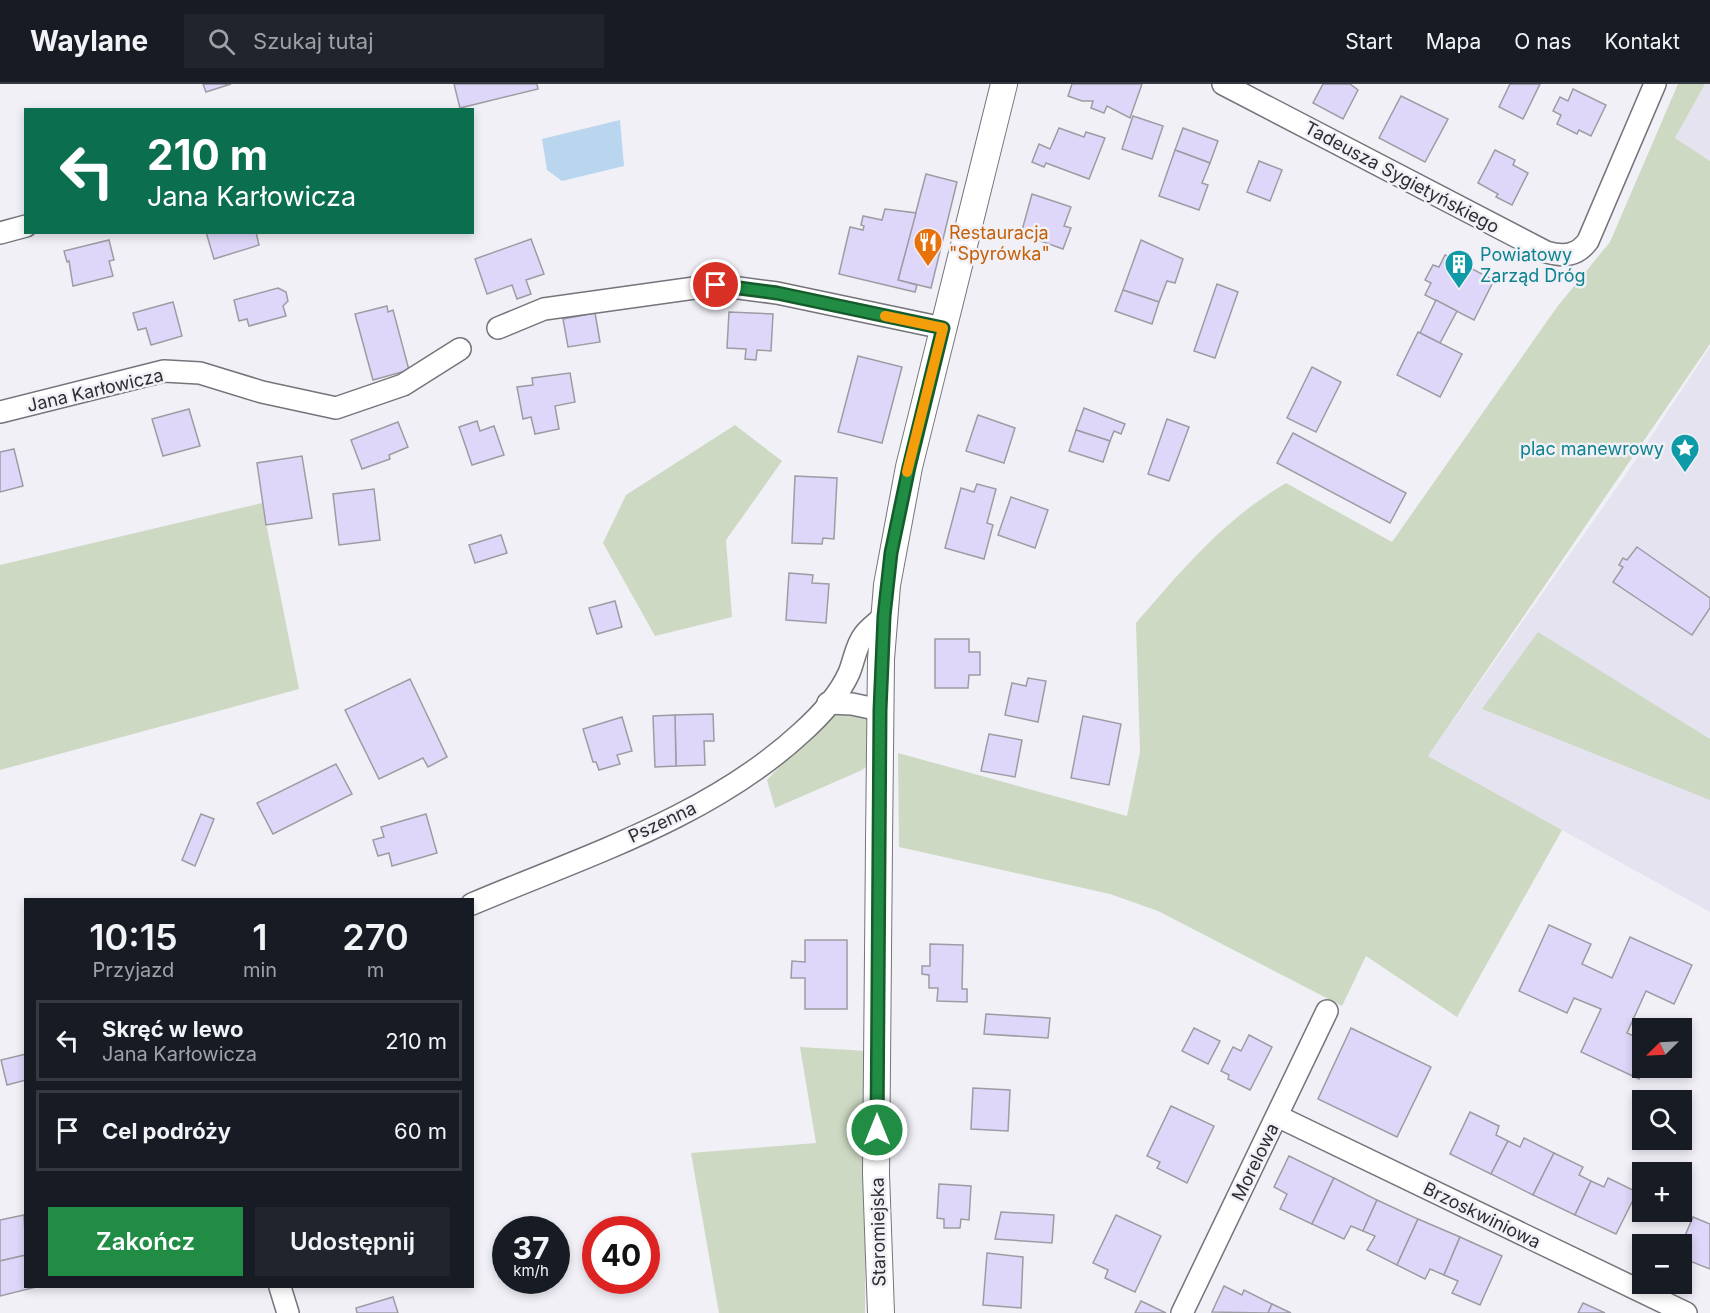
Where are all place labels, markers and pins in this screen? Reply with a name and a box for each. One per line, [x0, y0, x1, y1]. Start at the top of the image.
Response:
place label: Restauracja "Spyrówka" [949, 222, 1050, 264]
restaurant icon: Restauracja "Spyrówka" [912, 226, 944, 268]
place label: Powiatowy Zarząd Dróg [1480, 244, 1586, 286]
building icon: Powiatowy Zarząd Dróg [1443, 248, 1475, 290]
pin [690, 259, 741, 310]
place icon: plac manewrowy [1669, 432, 1701, 474]
place label: plac manewrowy [1520, 438, 1664, 459]

